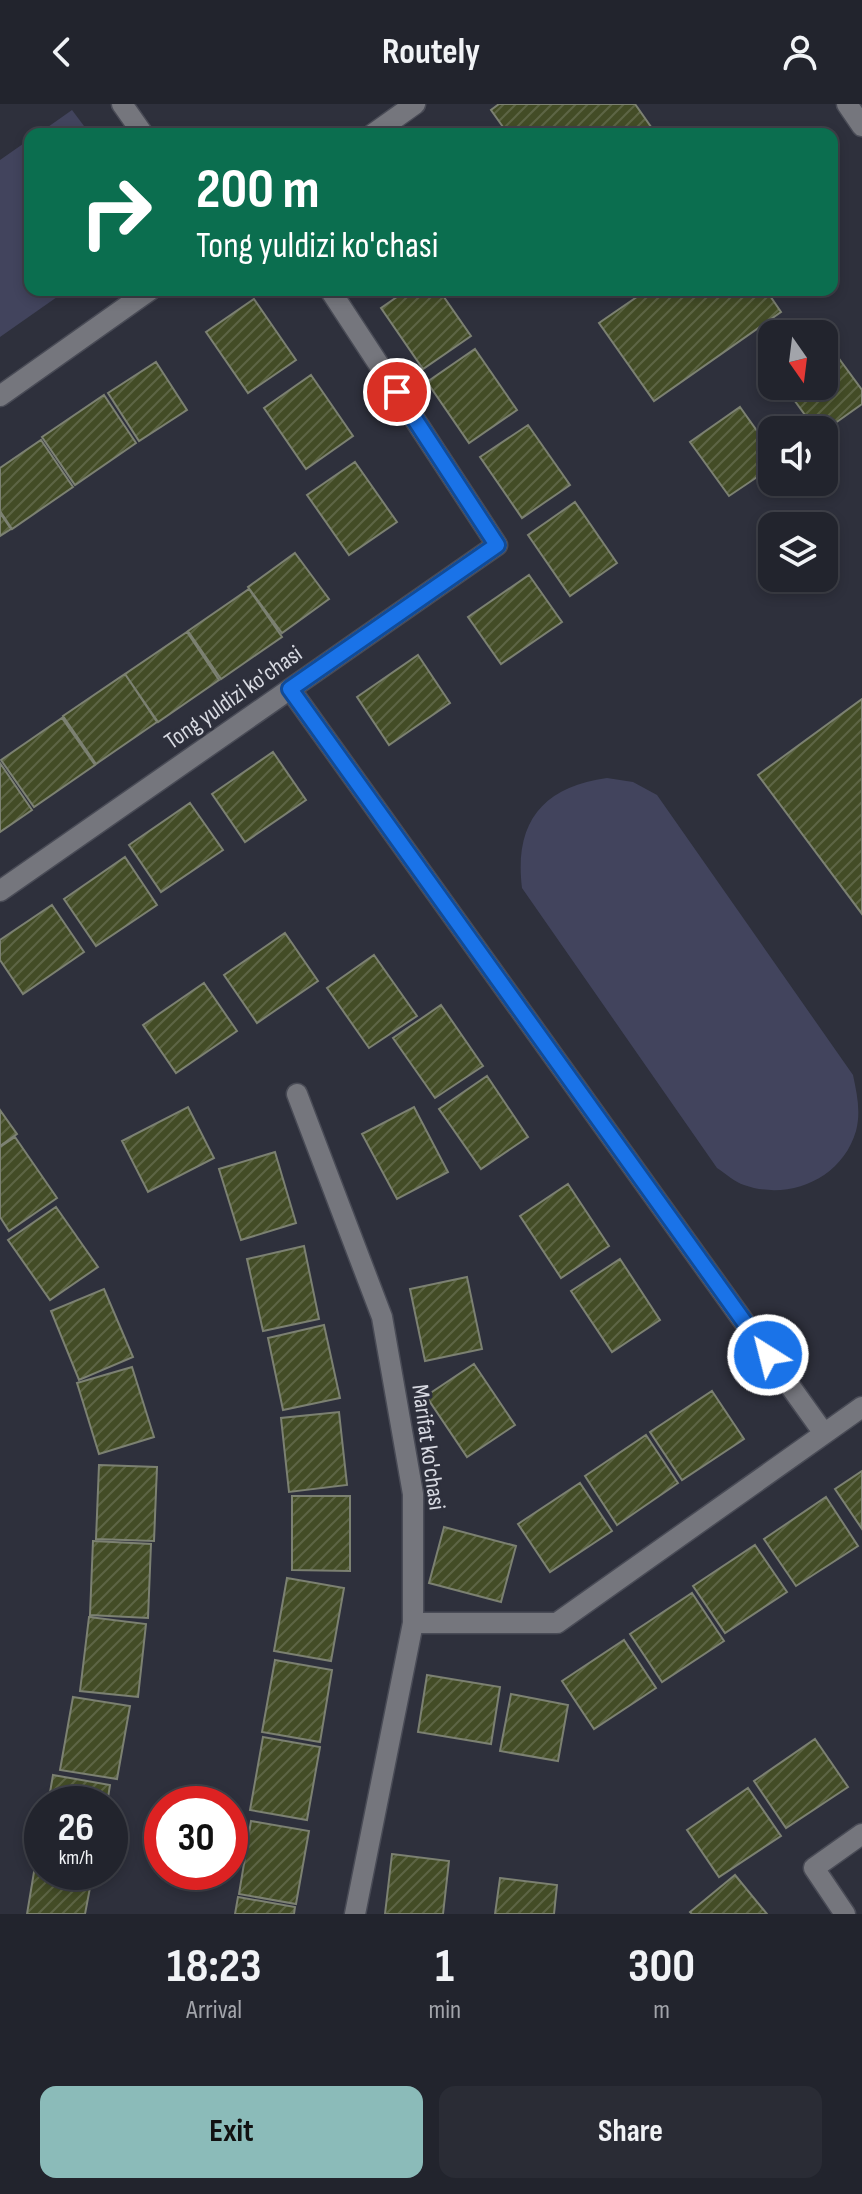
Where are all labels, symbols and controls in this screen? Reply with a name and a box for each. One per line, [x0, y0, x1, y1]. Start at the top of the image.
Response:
icon: back [40, 30, 84, 74]
icon: person [778, 30, 822, 74]
text: Routely [382, 31, 480, 74]
text: 200 m [196, 157, 320, 224]
icon: right [64, 160, 168, 264]
text: Tong yuldizi ko'chasi [196, 225, 438, 268]
north arrow [758, 320, 838, 400]
map controls [758, 320, 838, 592]
pin [363, 358, 431, 426]
icon: arrive [375, 370, 419, 414]
button: sound [758, 416, 838, 496]
button: layers [758, 512, 838, 592]
street label: Tong yuldizi ko'chasi [159, 639, 308, 756]
position arrow [726, 1313, 810, 1397]
street label: Marifat ko'chasi [405, 1382, 452, 1512]
speed limit sign: 30 [144, 1786, 248, 1890]
text: 26 [58, 1804, 94, 1852]
text: km/h [59, 1846, 93, 1870]
text: 18:23 [167, 1938, 262, 1995]
text: 1 [435, 1938, 454, 1995]
text: 300 [628, 1938, 695, 1995]
text: Arrival [186, 1995, 242, 2026]
text: min [428, 1995, 461, 2026]
text: m [653, 1995, 670, 2026]
button: Exit [40, 2086, 423, 2178]
button: Share [439, 2086, 822, 2178]

